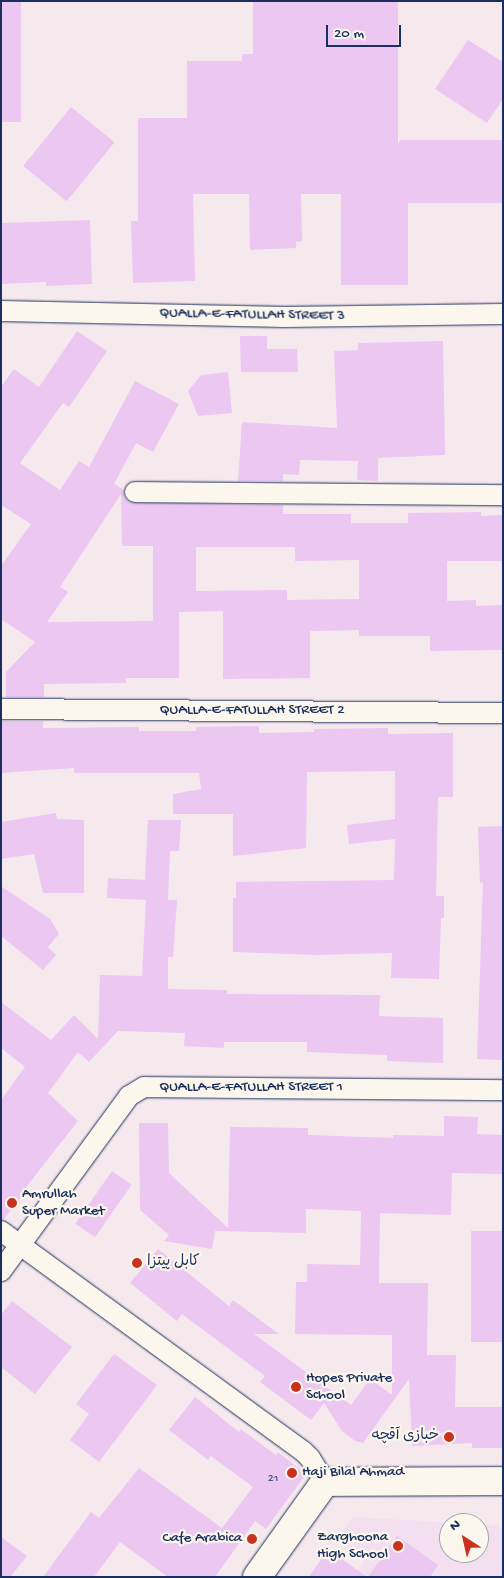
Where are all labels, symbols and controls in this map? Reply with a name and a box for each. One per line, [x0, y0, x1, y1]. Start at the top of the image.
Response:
scale bar [329, 15, 404, 47]
text: 20 m [334, 25, 364, 43]
street label: QUALLA-E-FATULLAH STREET 3 [159, 304, 345, 326]
street label: QUALLA-E-FATULLAH STREET 2 [159, 702, 345, 720]
street label: QUALLA-E-FATULLAH STREET 1 [159, 1079, 343, 1097]
place label: Amrullah Super Market [22, 1185, 105, 1220]
marker: Amrullah Super Market [6, 1197, 18, 1209]
place label: کابل پیتزا [147, 1254, 200, 1272]
marker: کابل پیتزا [131, 1257, 143, 1269]
place label: Hopes Private School [306, 1369, 392, 1404]
marker: Hopes Private School [290, 1381, 302, 1393]
place label: خبازی آقچه [372, 1428, 439, 1446]
marker: خبازی آقچه [443, 1431, 455, 1443]
place label: Haji Bilal Ahmad [302, 1464, 404, 1482]
marker: Haji Bilal Ahmad [286, 1467, 298, 1479]
house number: 21 [268, 1473, 278, 1487]
north arrow [439, 1513, 489, 1563]
text: N [447, 1517, 464, 1536]
place label: Zarghoona High School [317, 1528, 388, 1563]
place label: Cafe Arabica [163, 1530, 242, 1548]
marker: Cafe Arabica [246, 1533, 258, 1545]
marker: Zarghoona High School [392, 1540, 404, 1552]

